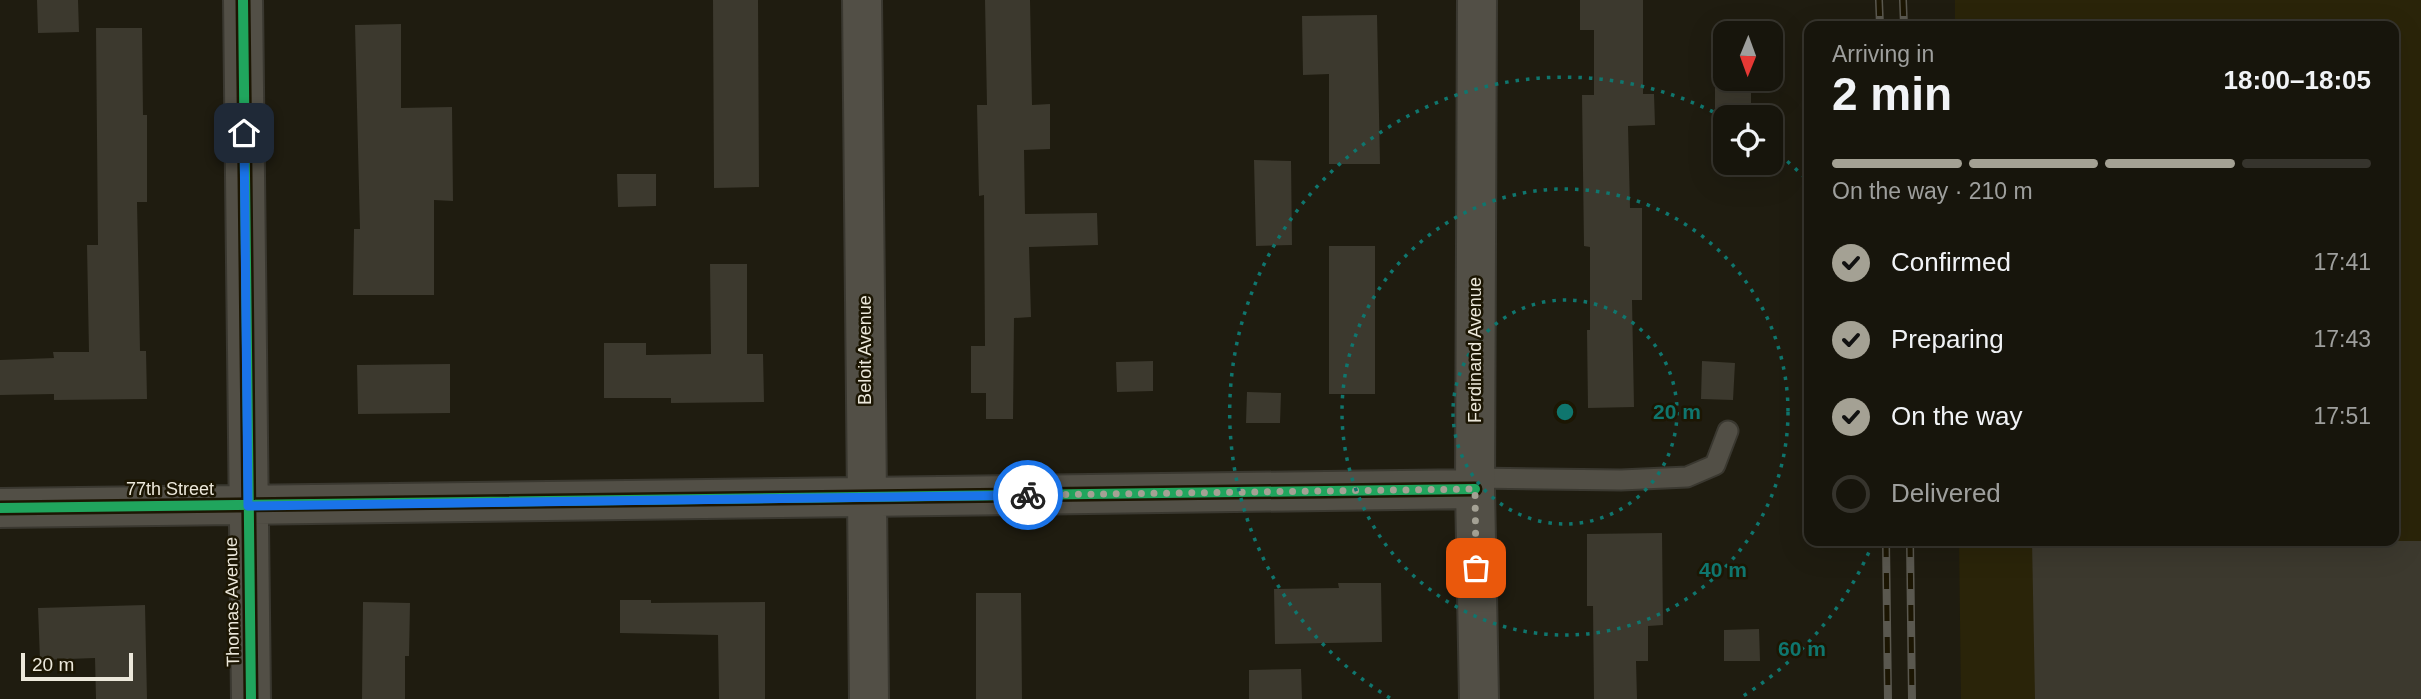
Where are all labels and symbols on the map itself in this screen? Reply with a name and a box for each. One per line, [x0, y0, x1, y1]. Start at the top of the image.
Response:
north arrow [1713, 21, 1783, 91]
pin [214, 103, 274, 163]
street label: Ferdinand Avenue [1465, 277, 1485, 423]
street label: Beloit Avenue [855, 295, 875, 405]
centre of rings [1553, 400, 1577, 424]
text: 20 m [1653, 400, 1701, 423]
courier [993, 460, 1063, 530]
street label: 77th Street [126, 479, 214, 499]
street label: Thomas Avenue [221, 537, 243, 667]
pin [1446, 538, 1506, 598]
text: 40 m [1699, 558, 1747, 581]
text: 60 m [1778, 637, 1826, 660]
scale bar [21, 650, 133, 682]

